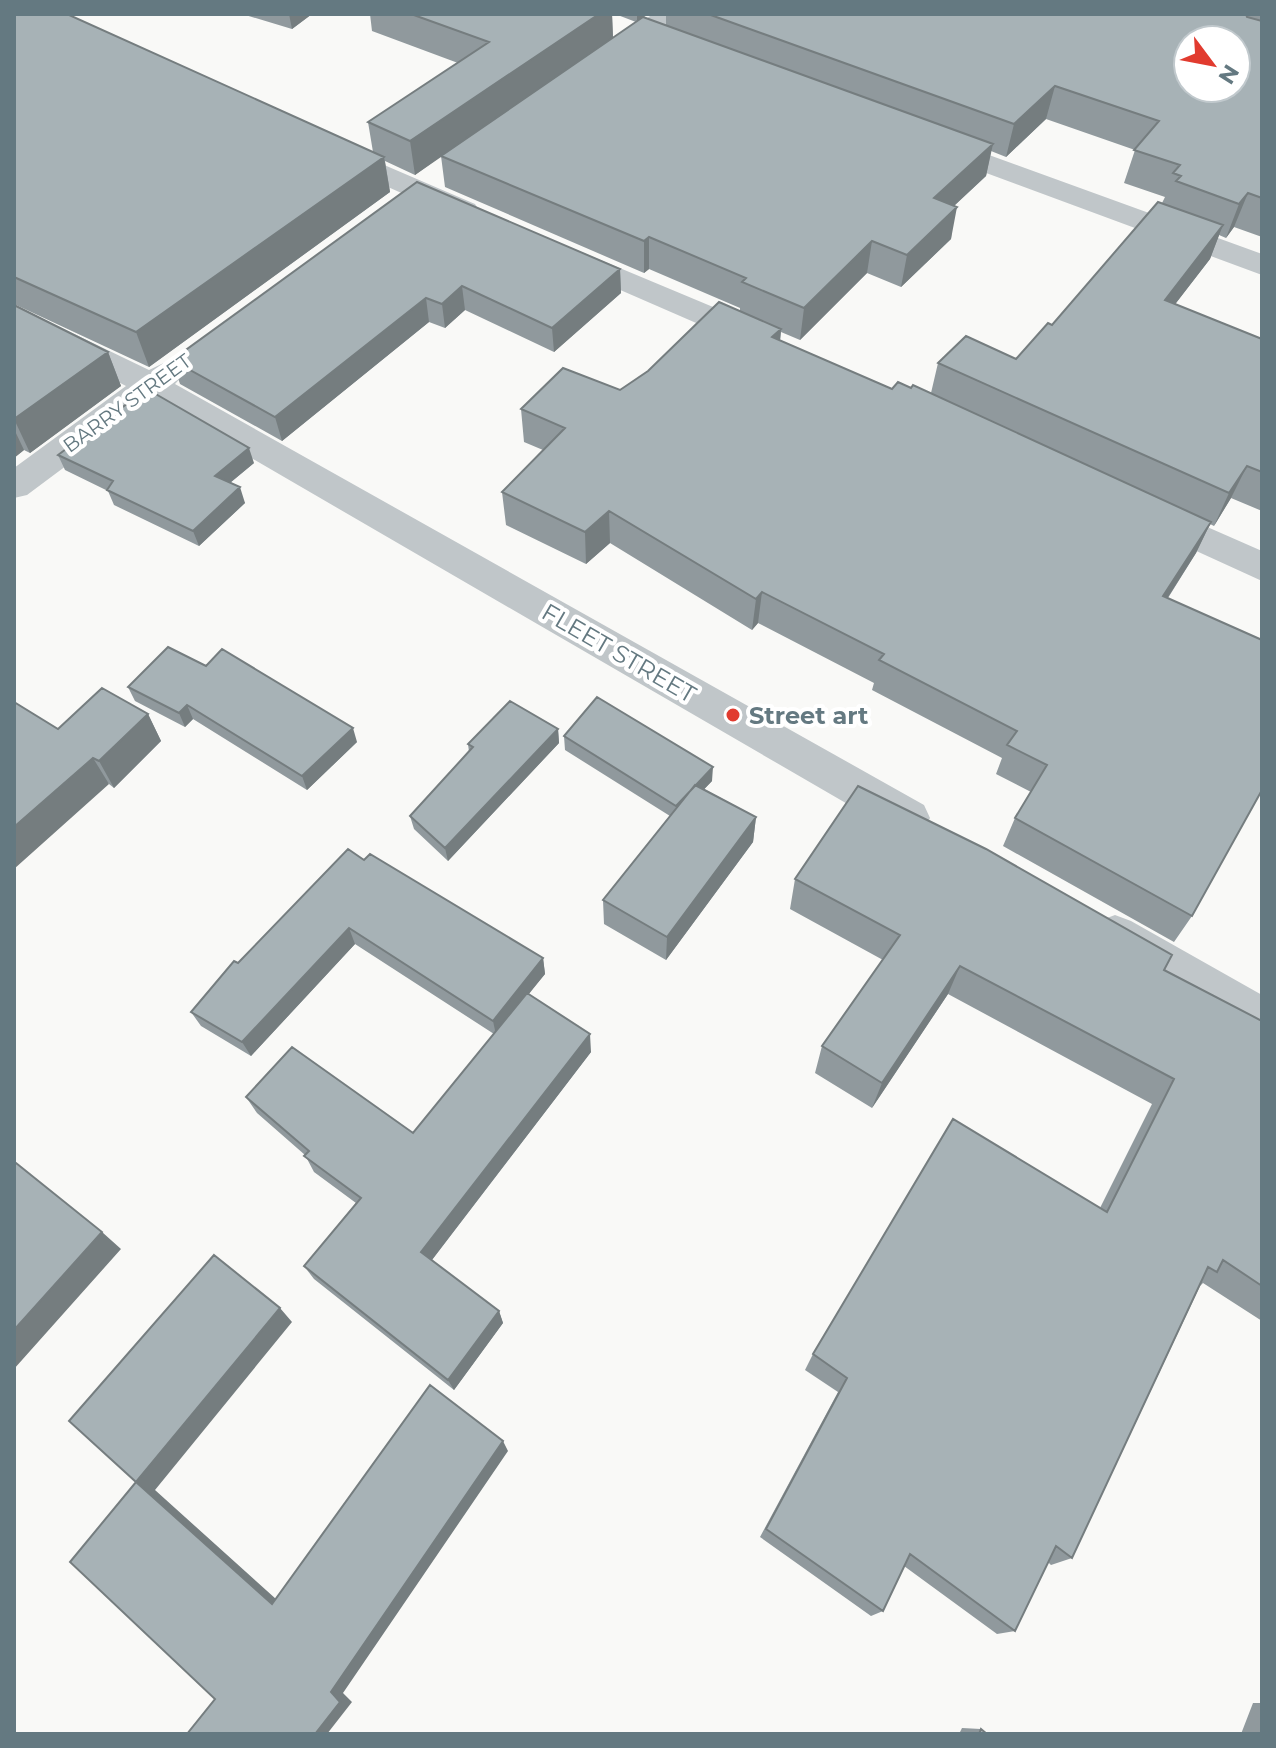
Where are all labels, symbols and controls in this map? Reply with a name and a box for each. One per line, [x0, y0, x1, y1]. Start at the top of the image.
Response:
north arrow [1172, 24, 1252, 104]
text: N [1212, 60, 1245, 89]
street label: BARRY STREET [58, 348, 196, 457]
street label: FLEET STREET [537, 597, 701, 709]
place label: Street art [749, 701, 869, 730]
marker: Street art [724, 706, 742, 724]

